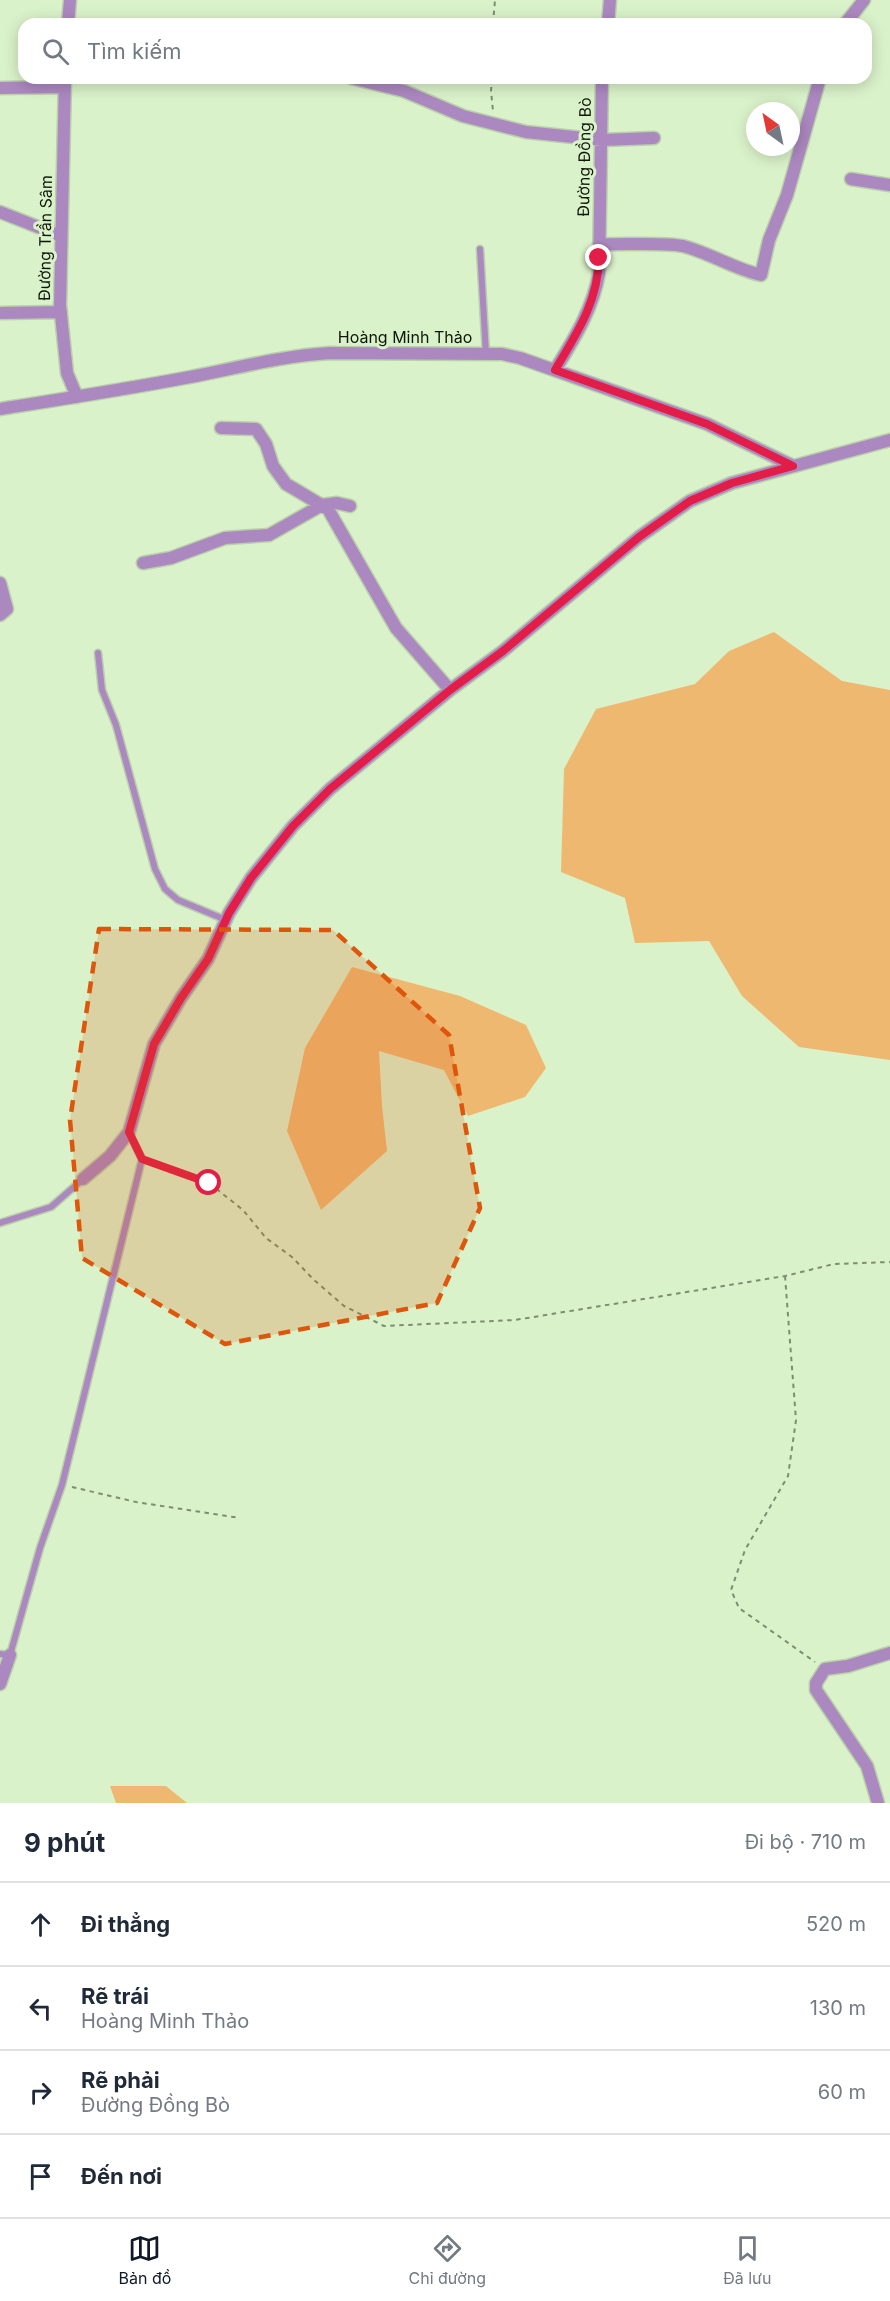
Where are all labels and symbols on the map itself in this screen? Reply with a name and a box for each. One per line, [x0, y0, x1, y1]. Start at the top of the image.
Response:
street label: Đường Đồng Bò [573, 97, 595, 217]
north arrow [746, 102, 800, 156]
street label: Đường Trần Sâm [34, 175, 56, 301]
route end [585, 244, 611, 270]
street label: Hoàng Minh Thảo [338, 327, 472, 347]
route start [195, 1169, 221, 1195]

